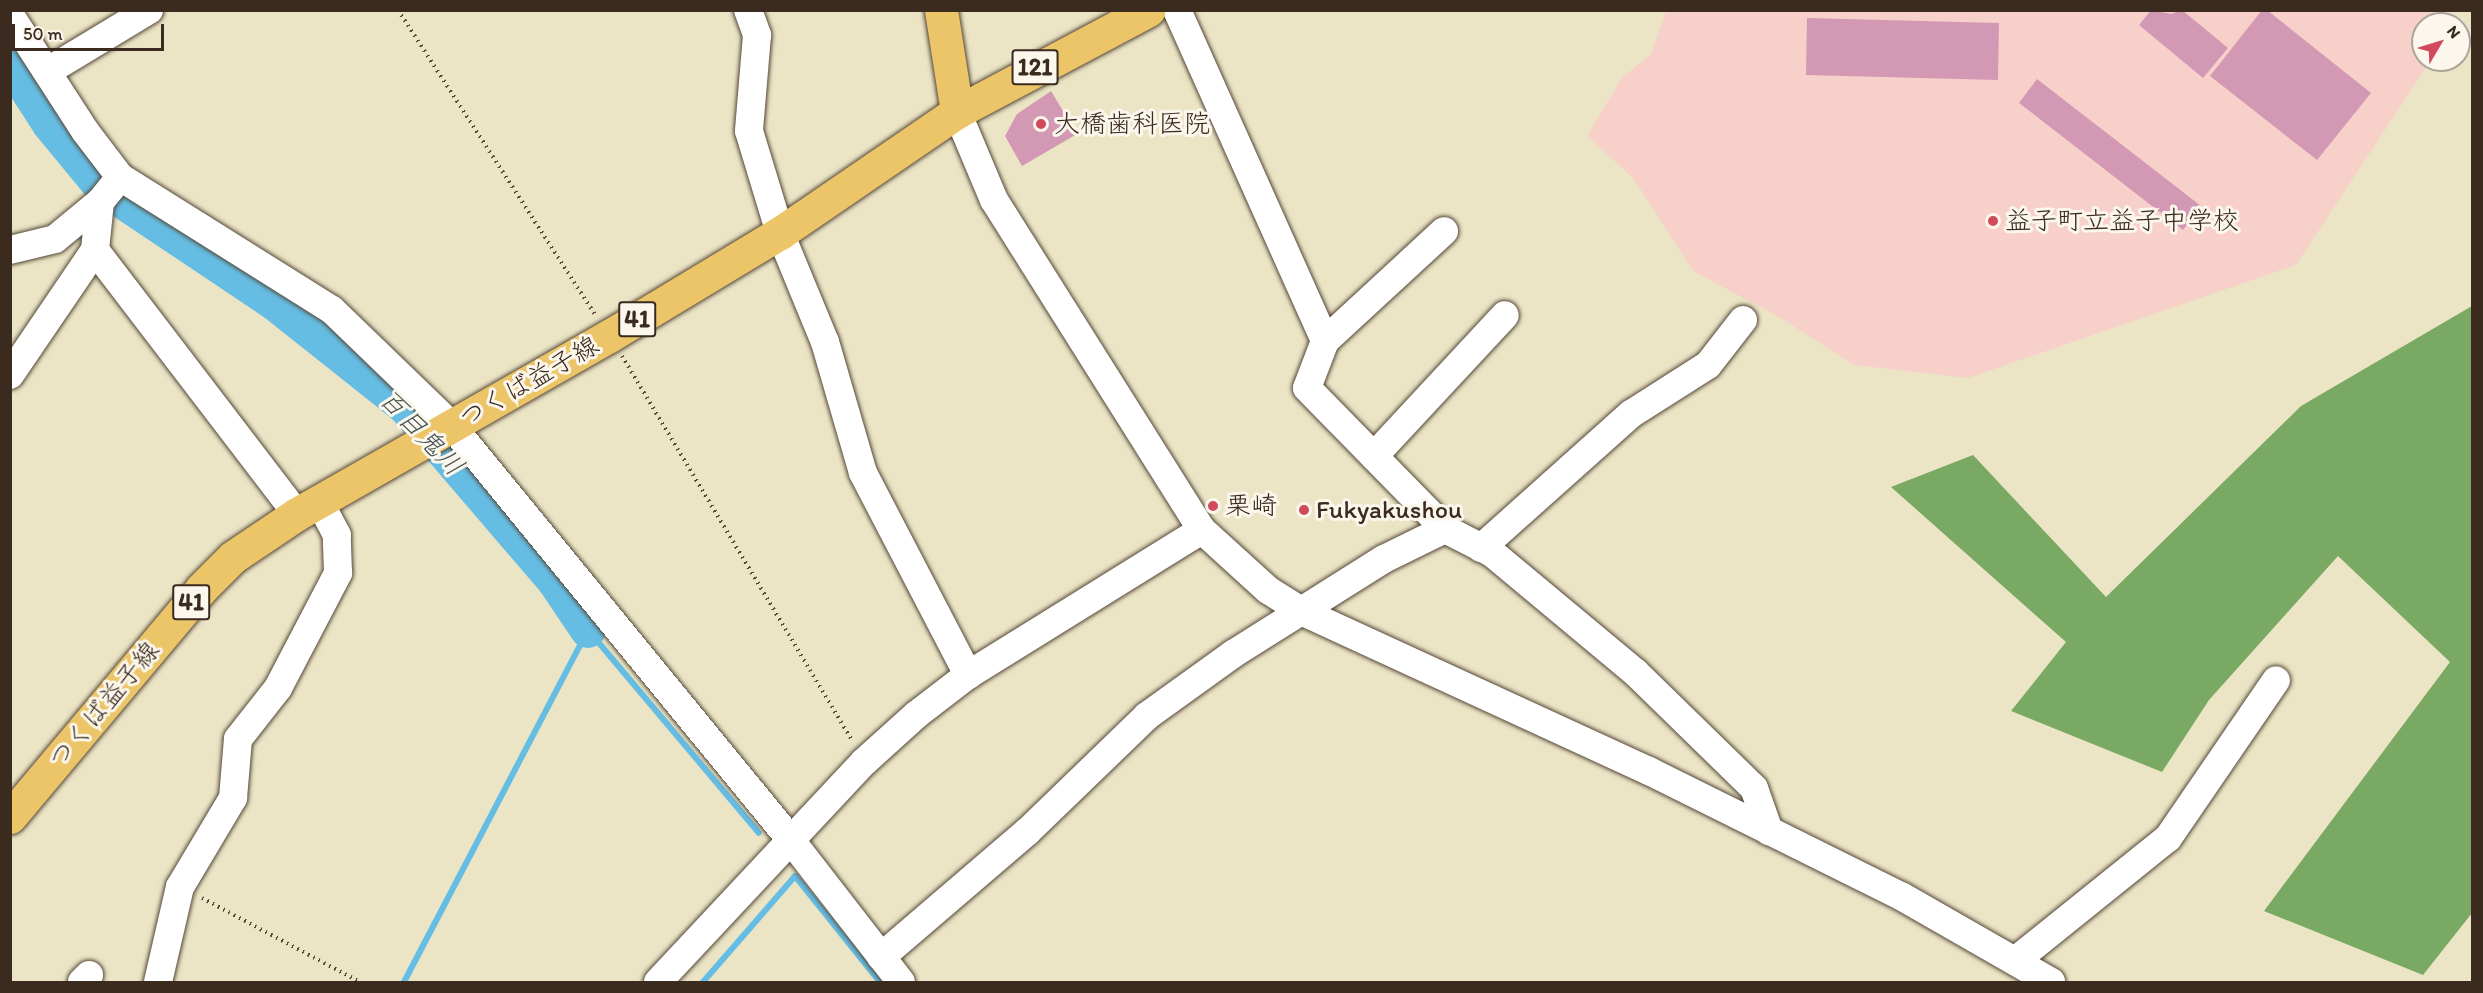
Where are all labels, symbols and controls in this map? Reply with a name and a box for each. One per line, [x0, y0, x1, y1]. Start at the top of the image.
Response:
scale bar [15, 12, 166, 50]
north arrow [2411, 12, 2471, 72]
text: N [2443, 22, 2465, 42]
text: 50 m [23, 23, 63, 45]
road number: 121 [1011, 46, 1059, 88]
place label: 大橋歯科医院 [1054, 108, 1210, 140]
marker: 大橋歯科医院 [1032, 115, 1050, 133]
place label: 益子町立益子中学校 [2005, 205, 2239, 237]
marker: 益子町立益子中学校 [1986, 214, 2000, 228]
road number: 41 [618, 298, 656, 340]
street label: つくば益子線 [454, 329, 604, 435]
water label: 百目鬼川 [373, 382, 471, 482]
place label: 栗崎 [1225, 490, 1277, 522]
place label: Fukyakushou [1316, 494, 1462, 526]
marker: 栗崎 [1206, 499, 1220, 513]
marker: Fukyakushou [1297, 503, 1311, 517]
road number: 41 [172, 581, 210, 623]
street label: つくば益子線 [42, 635, 166, 775]

